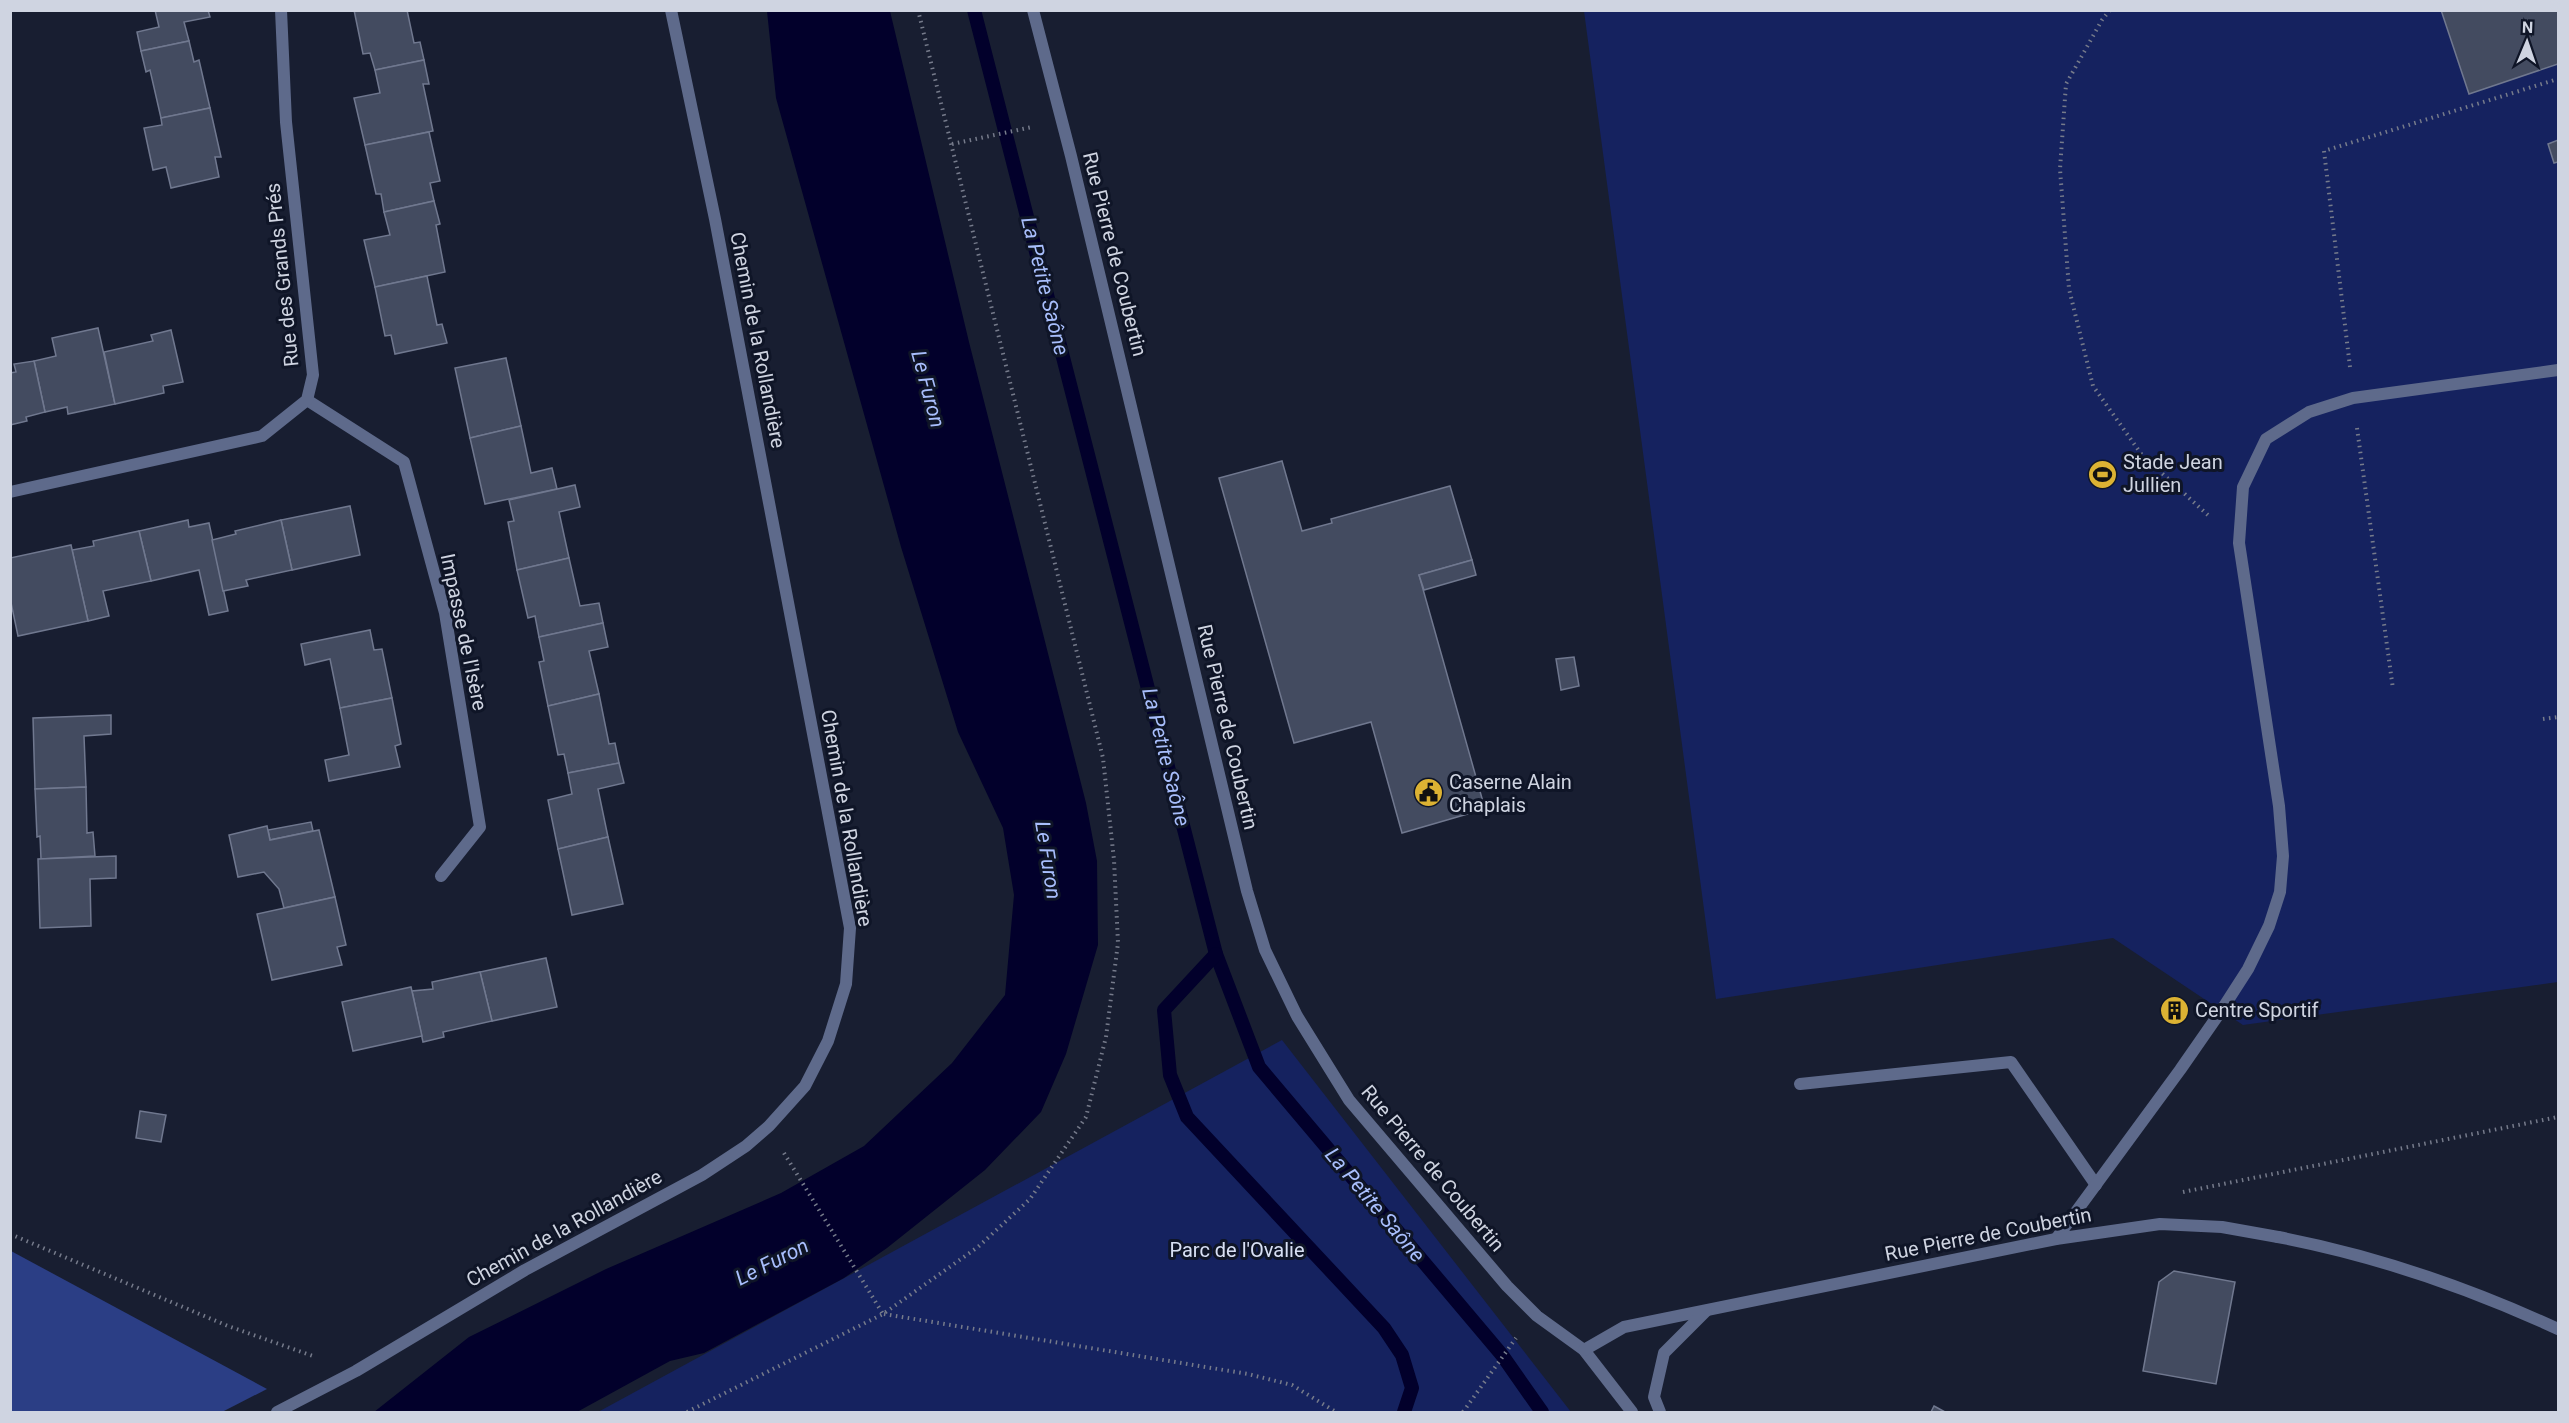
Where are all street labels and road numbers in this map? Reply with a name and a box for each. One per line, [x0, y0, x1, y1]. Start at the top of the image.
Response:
street label: Rue Pierre de Coubertin [1078, 149, 1152, 359]
street label: Rue des Grands Prés [260, 182, 304, 368]
street label: Chemin de la Rollandière [725, 230, 791, 450]
street label: Impasse de l'Isère [436, 551, 492, 713]
street label: Rue Pierre de Coubertin [1193, 622, 1263, 832]
street label: Chemin de la Rollandière [816, 708, 878, 928]
street label: Rue Pierre de Coubertin [1356, 1080, 1510, 1256]
street label: Chemin de la Rollandière [462, 1164, 666, 1292]
street label: Rue Pierre de Coubertin [1883, 1202, 2093, 1266]

